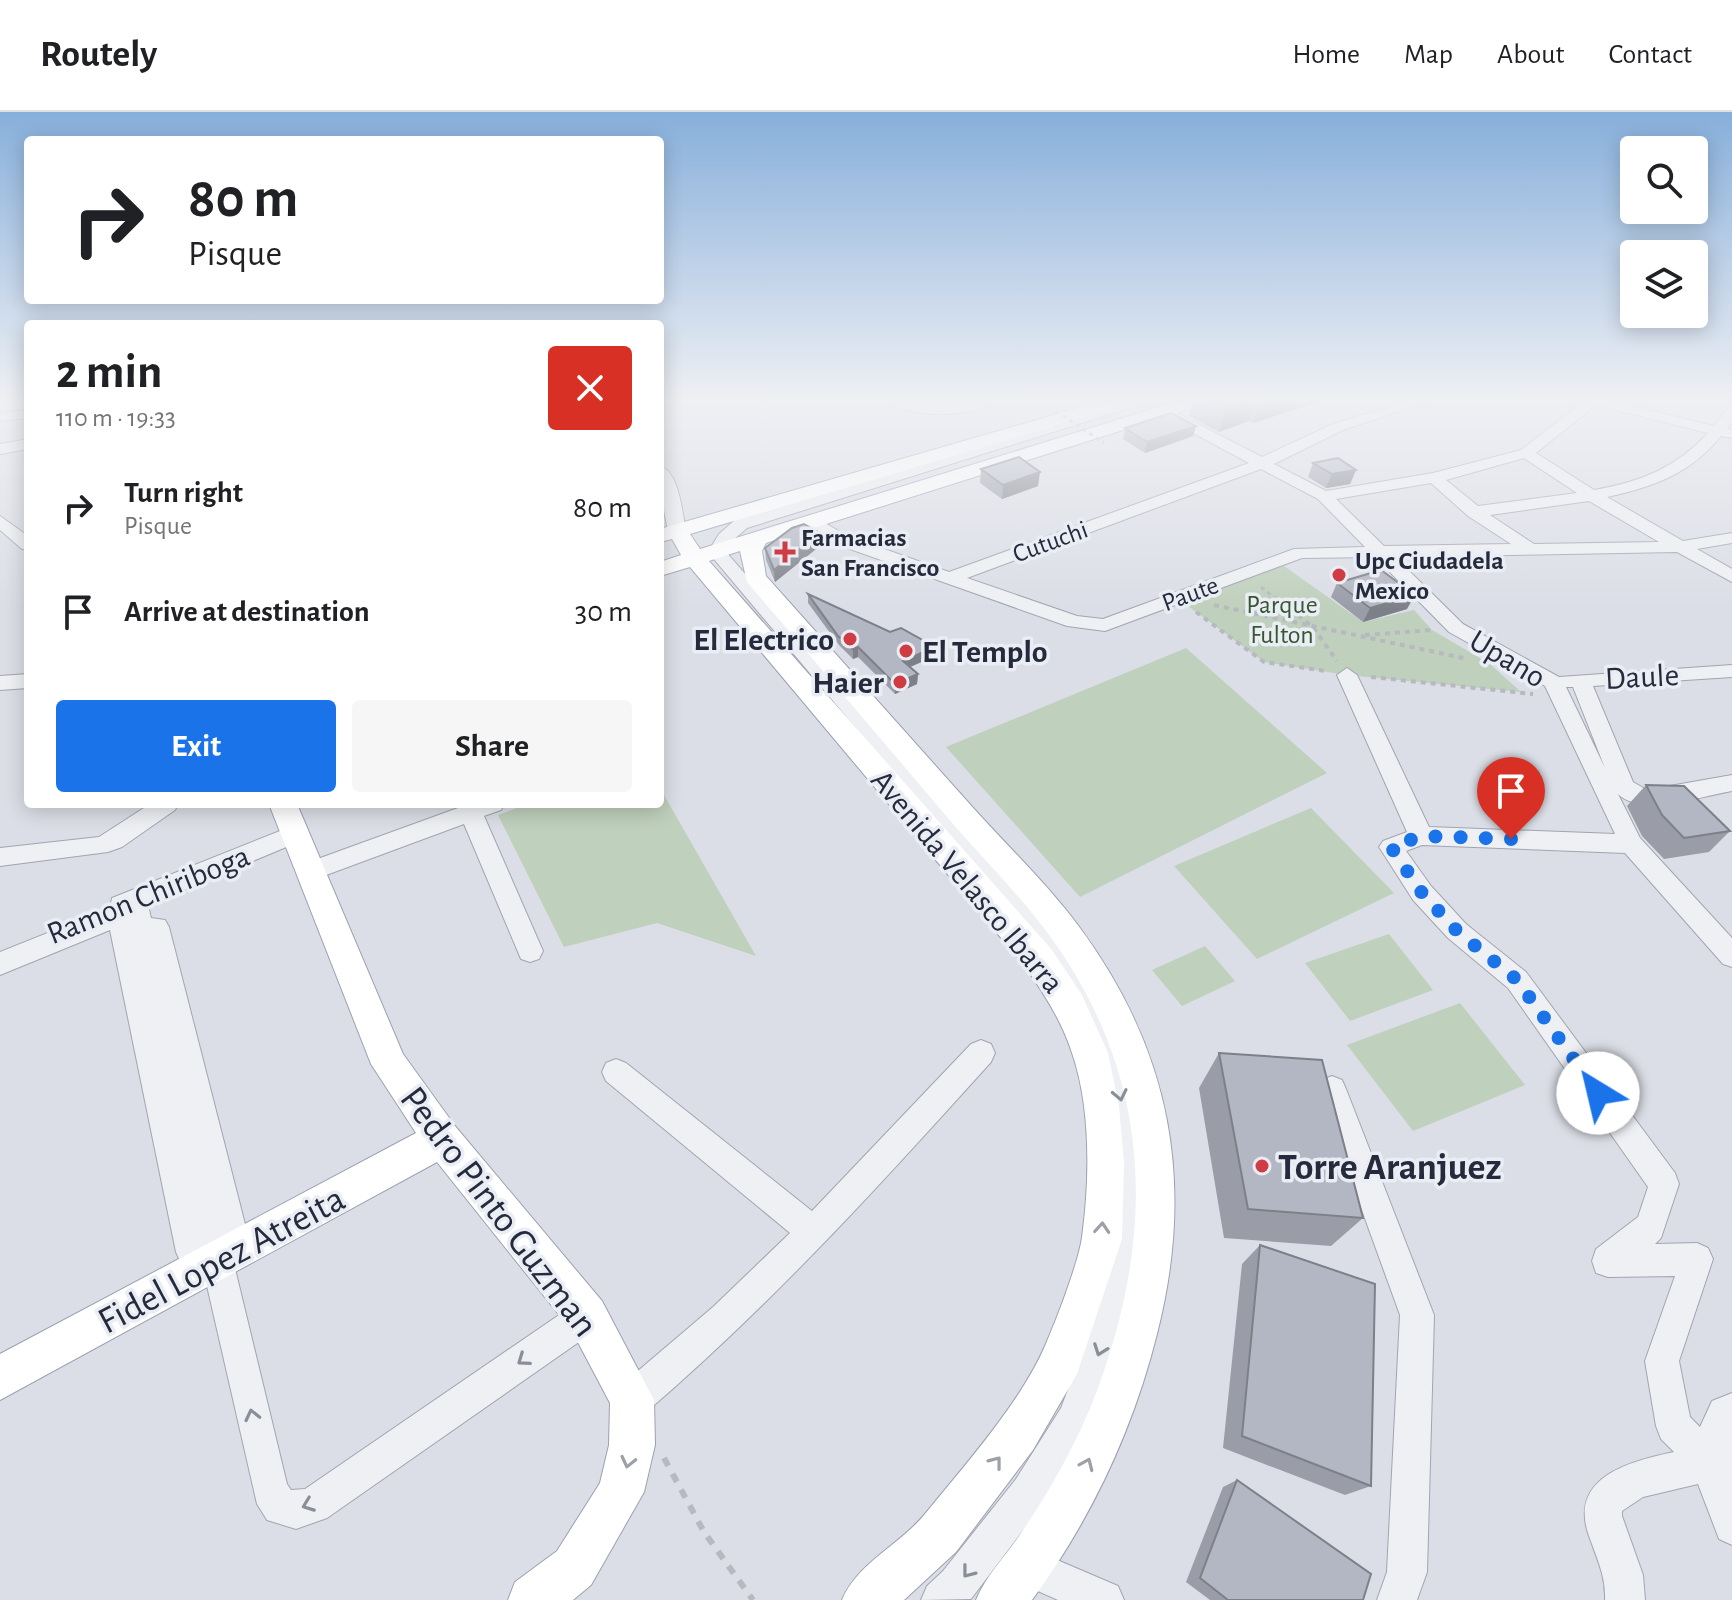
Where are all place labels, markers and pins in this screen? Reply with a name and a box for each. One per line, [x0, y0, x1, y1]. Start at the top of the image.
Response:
place label: Farmacias San Francisco [801, 525, 939, 581]
marker: Farmacias San Francisco [776, 543, 794, 561]
place label: Upc Ciudadela Mexico [1355, 548, 1504, 604]
marker: Upc Ciudadela Mexico [1330, 566, 1348, 584]
place label: El Electrico [693, 624, 834, 656]
marker: El Electrico [841, 630, 859, 648]
place label: El Templo [922, 636, 1048, 668]
marker: El Templo [897, 642, 915, 660]
place label: Haier [812, 667, 884, 699]
marker: Haier [891, 673, 909, 691]
pin [1477, 757, 1545, 839]
place label: Torre Aranjuez [1278, 1149, 1502, 1187]
marker: Torre Aranjuez [1253, 1157, 1271, 1175]

